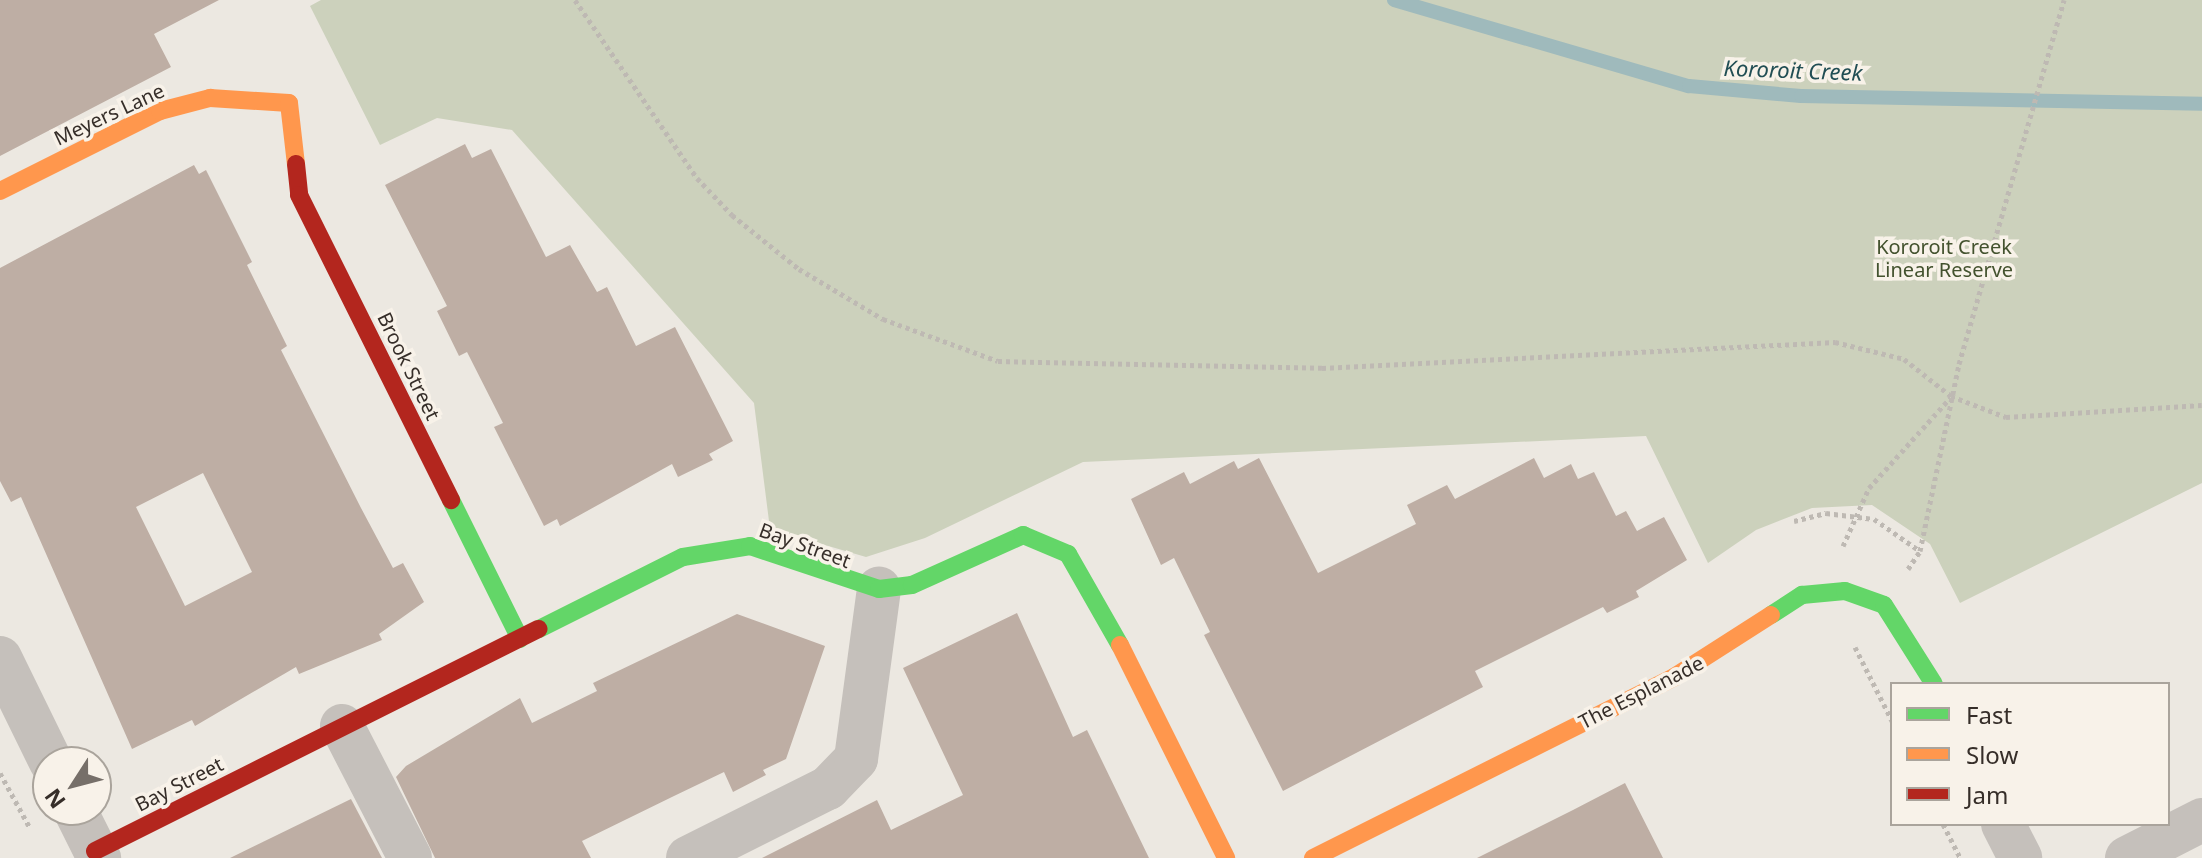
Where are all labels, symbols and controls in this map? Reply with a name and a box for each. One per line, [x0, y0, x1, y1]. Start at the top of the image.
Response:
water label: Kororoit Creek [1723, 54, 1863, 86]
street label: Meyers Lane [50, 78, 168, 150]
park label: Kororoit Creek Linear Reserve [1875, 235, 2013, 282]
street label: Brook Street [373, 308, 445, 424]
street label: Bay Street [756, 517, 854, 573]
street label: The Esplanade [1575, 650, 1707, 734]
legend [1890, 682, 2170, 826]
text: Fast [1966, 698, 2012, 731]
text: Slow [1966, 738, 2018, 771]
north arrow [32, 746, 112, 826]
street label: Bay Street [131, 752, 227, 816]
text: Jam [1966, 778, 2008, 811]
text: N [37, 783, 72, 815]

